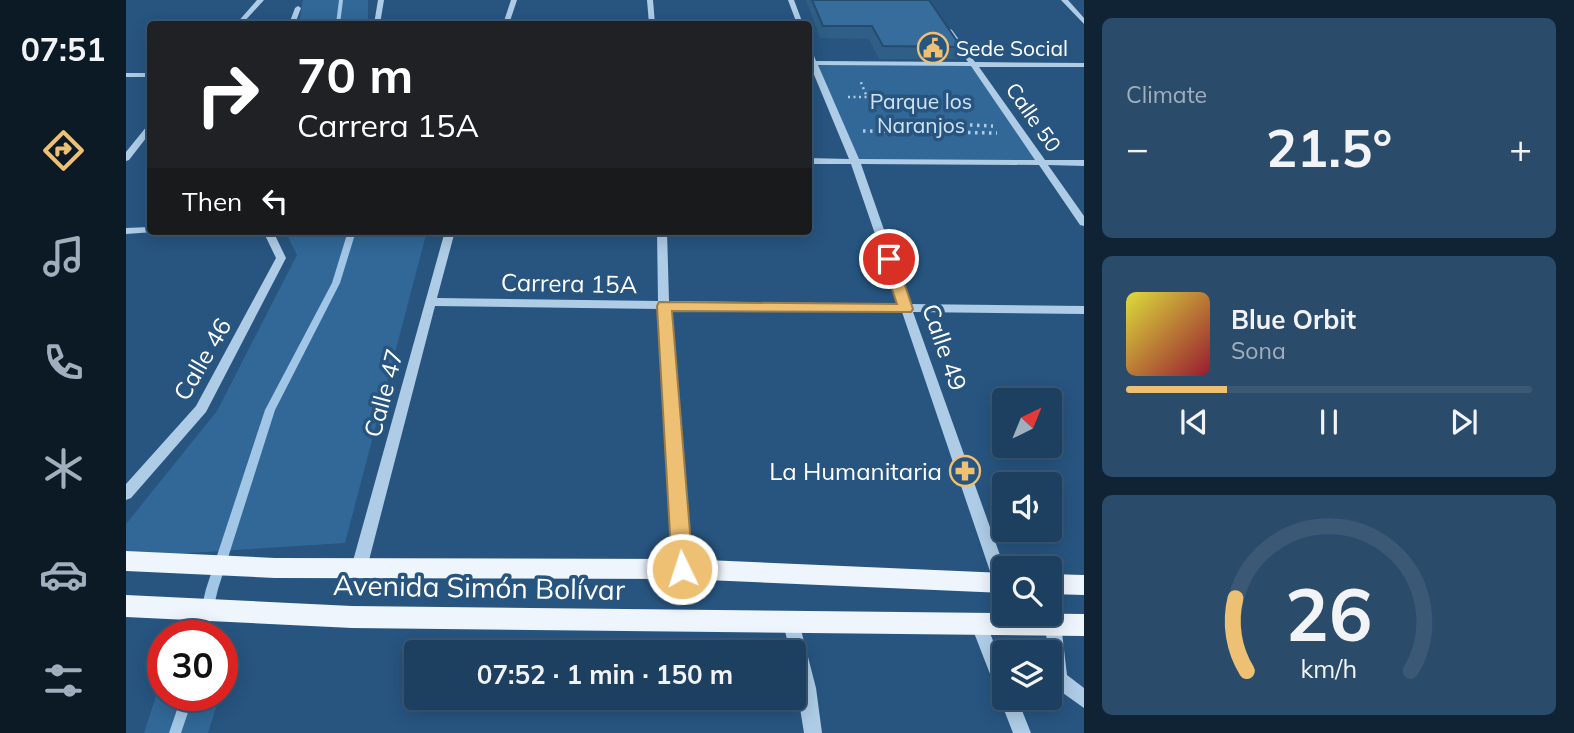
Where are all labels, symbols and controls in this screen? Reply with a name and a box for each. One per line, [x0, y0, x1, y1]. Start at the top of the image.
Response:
text: 07:51 [21, 29, 105, 69]
public building icon: Sede Social [916, 31, 950, 65]
place label: Sede Social [956, 35, 1068, 61]
text: 70 m [297, 44, 413, 105]
icon: right [182, 49, 273, 140]
street label: Calle 50 [1001, 77, 1067, 157]
text: Climate [1126, 80, 1207, 109]
park label: Parque los Naranjos [870, 88, 972, 138]
text: Carrera 15A [297, 105, 479, 145]
text: 21.5° [1266, 115, 1392, 180]
text: − [1126, 124, 1149, 172]
text: + [1509, 124, 1532, 172]
icon: directions [39, 126, 88, 175]
icon: left [256, 182, 294, 220]
text: Then [182, 185, 242, 218]
pin [859, 229, 919, 289]
icon: music [39, 232, 88, 281]
icon: arrive [870, 240, 908, 278]
street label: Carrera 15A [501, 267, 638, 299]
street label: Calle 49 [916, 300, 974, 394]
text: Blue Orbit [1231, 303, 1356, 336]
street label: Calle 46 [167, 313, 237, 405]
text: Sona [1231, 336, 1286, 365]
icon: phone [39, 338, 88, 387]
street label: Calle 47 [357, 346, 409, 440]
north arrow [992, 388, 1062, 458]
map controls [992, 388, 1062, 710]
icon: previous [1175, 403, 1213, 441]
icon: pause [1310, 403, 1348, 441]
icon: next [1445, 403, 1483, 441]
icon: climate [39, 444, 88, 493]
pharmacy icon: La Humanitaria [948, 454, 982, 488]
place label: La Humanitaria [769, 456, 942, 486]
button: sound [992, 472, 1062, 542]
position arrow [645, 532, 719, 606]
icon: car [39, 550, 88, 599]
button: search [992, 556, 1062, 626]
street label: Avenida Simón Bolívar [333, 567, 626, 607]
text: 26 [1285, 568, 1373, 659]
speed limit sign: 30 [147, 620, 238, 711]
button: layers [992, 640, 1062, 710]
text: km/h [1301, 653, 1357, 684]
icon: filters [39, 656, 88, 705]
text: 07:52 · 1 min · 150 m [477, 658, 733, 691]

